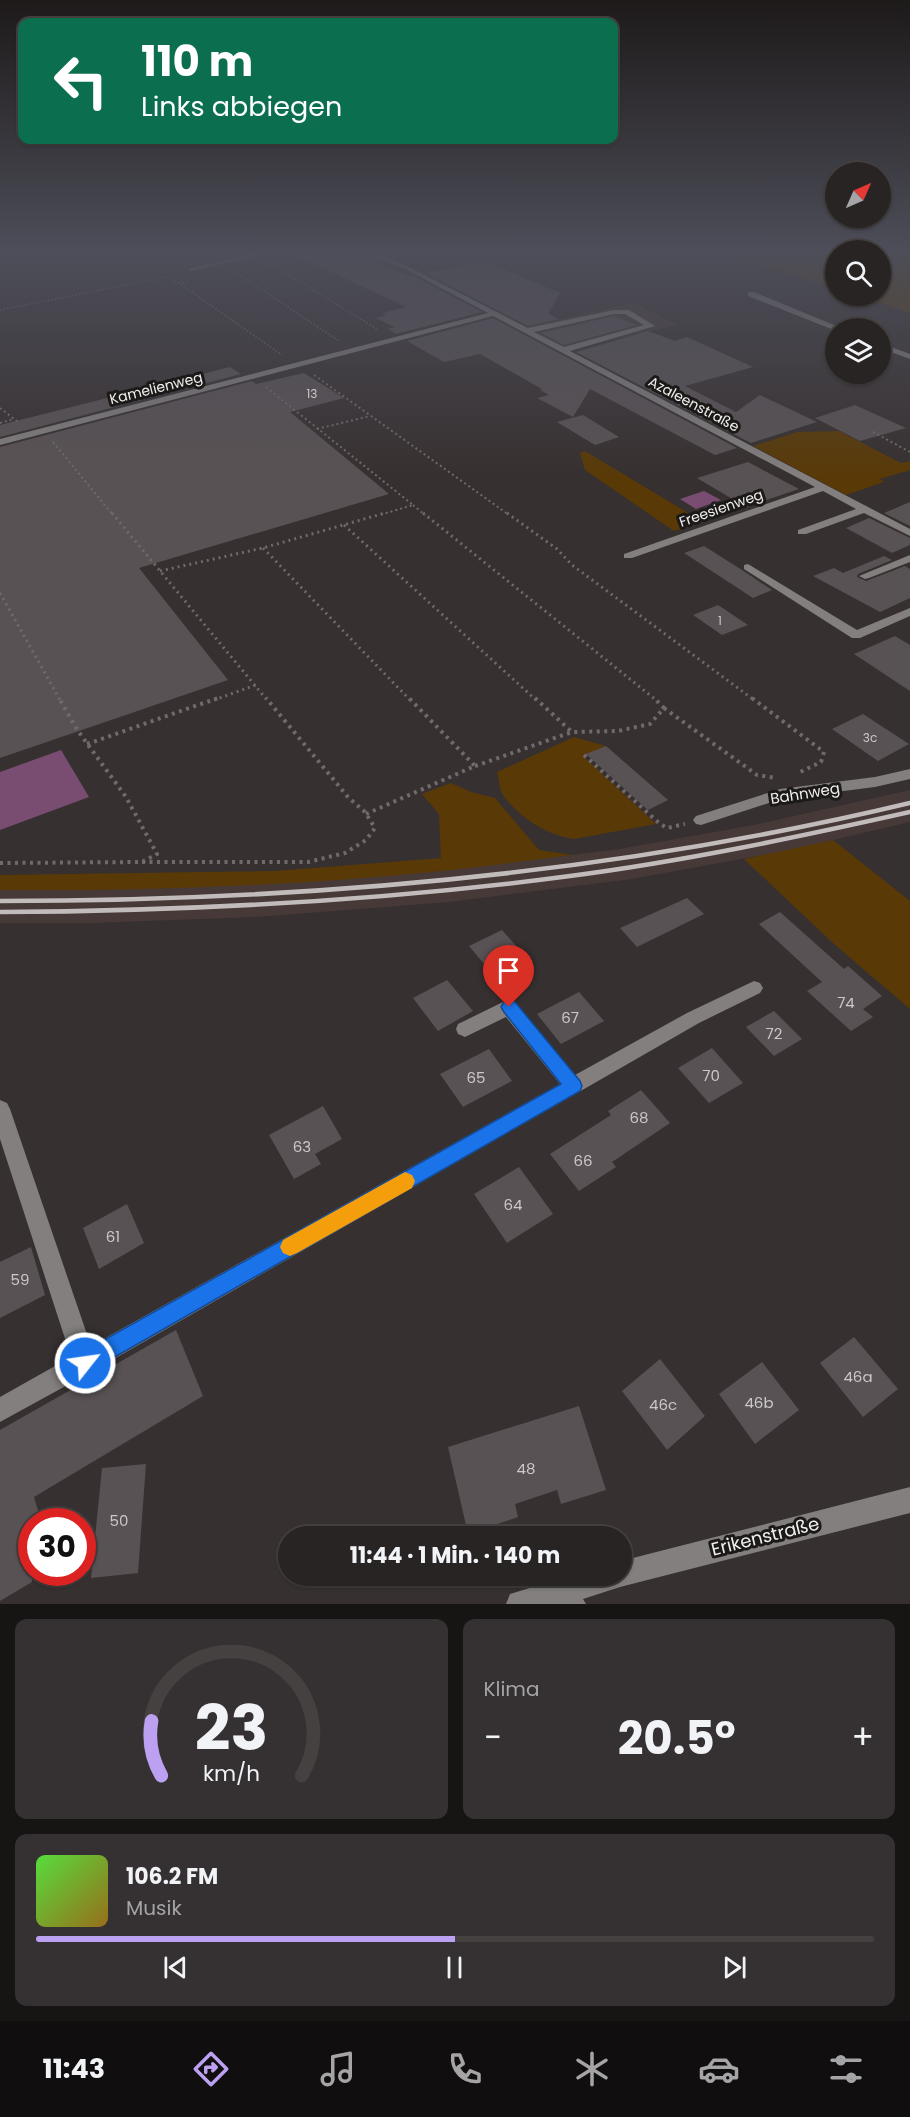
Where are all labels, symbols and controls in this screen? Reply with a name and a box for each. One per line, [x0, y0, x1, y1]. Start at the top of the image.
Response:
text: 110 m [141, 32, 253, 91]
icon: left [42, 42, 120, 120]
text: Links abbiegen [141, 88, 342, 125]
north arrow [825, 162, 891, 228]
map controls [825, 162, 891, 384]
button: search [825, 240, 891, 306]
button: layers [825, 318, 891, 384]
street label: Kamelienweg [107, 367, 205, 409]
street label: Azaleenstraße [645, 372, 743, 437]
house number: 13 [307, 385, 317, 402]
street label: Freesienweg [676, 484, 766, 532]
house number: 1 [718, 612, 722, 629]
house number: 3c [863, 729, 877, 746]
street label: Bahnweg [769, 777, 841, 809]
pin [483, 945, 534, 1007]
icon: arrive [492, 954, 525, 987]
house number: 74 [837, 992, 855, 1013]
house number: 67 [561, 1007, 579, 1028]
house number: 72 [766, 1023, 782, 1044]
house number: 70 [702, 1065, 720, 1086]
house number: 65 [467, 1067, 485, 1088]
house number: 68 [630, 1107, 649, 1128]
house number: 63 [293, 1136, 311, 1157]
house number: 66 [573, 1150, 593, 1171]
house number: 64 [504, 1194, 522, 1215]
house number: 61 [106, 1226, 120, 1247]
house number: 59 [11, 1269, 29, 1290]
position arrow [53, 1331, 117, 1395]
house number: 46a [843, 1366, 873, 1387]
house number: 46b [744, 1392, 774, 1413]
house number: 46c [649, 1394, 677, 1415]
house number: 48 [517, 1458, 535, 1479]
speed limit sign: 30 [18, 1508, 96, 1586]
house number: 50 [110, 1510, 128, 1531]
street label: Erikenstraße [708, 1510, 822, 1562]
text: 11:44 · 1 Min. · 140 m [350, 1540, 560, 1571]
text: Klima [484, 1675, 539, 1703]
text: 23 [195, 1684, 268, 1772]
text: 20.5° [618, 1707, 735, 1770]
text: − [484, 1714, 502, 1761]
text: + [851, 1714, 874, 1761]
text: km/h [203, 1758, 260, 1789]
text: 106.2 FM [126, 1861, 218, 1892]
text: Musik [126, 1894, 182, 1922]
icon: previous [159, 1951, 192, 1984]
icon: pause [438, 1951, 471, 1984]
icon: next [718, 1951, 751, 1984]
icon: directions [190, 2048, 232, 2090]
icon: music [317, 2048, 359, 2090]
icon: phone [444, 2048, 486, 2090]
icon: climate [571, 2048, 613, 2090]
icon: car [698, 2048, 740, 2090]
icon: filters [825, 2048, 867, 2090]
text: 11:43 [43, 2050, 105, 2087]

